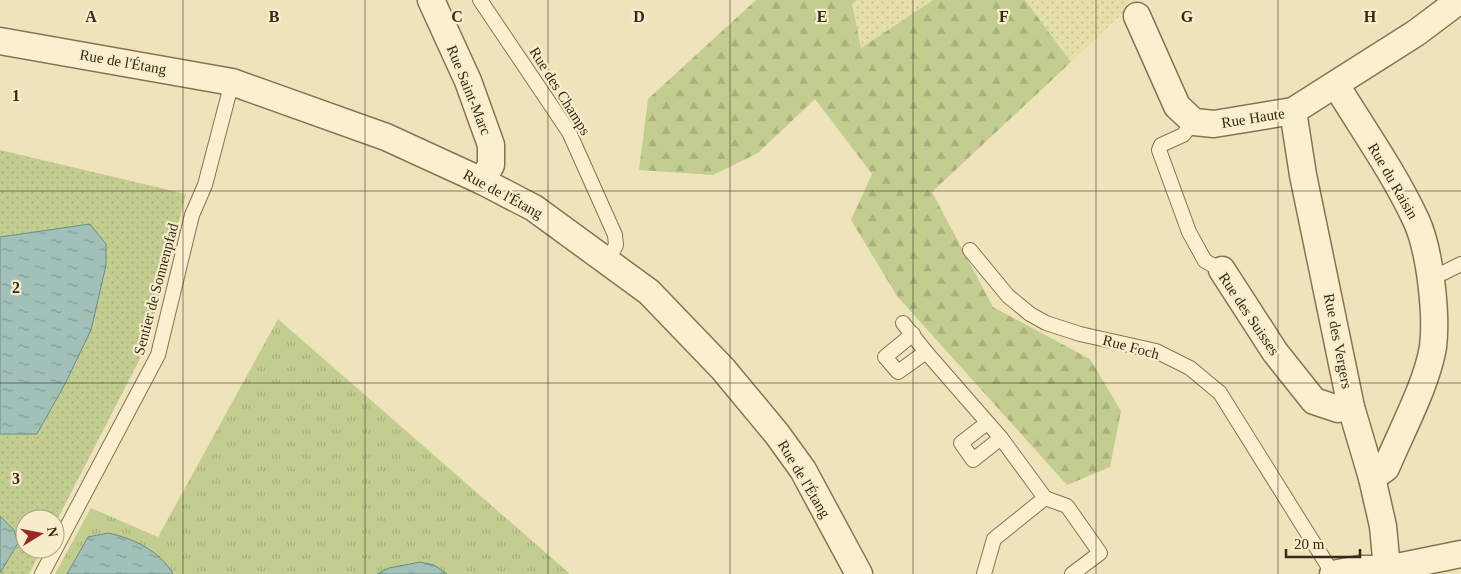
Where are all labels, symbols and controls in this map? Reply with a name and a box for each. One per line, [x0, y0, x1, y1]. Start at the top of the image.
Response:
text: A [85, 8, 97, 25]
text: B [269, 8, 280, 25]
text: C [451, 8, 463, 25]
text: D [633, 8, 645, 25]
text: E [817, 8, 827, 25]
text: F [999, 8, 1009, 25]
text: G [1181, 8, 1194, 25]
text: H [1364, 8, 1377, 25]
street label: Rue Saint-Marc [444, 43, 494, 138]
street label: Rue des Champs [527, 44, 594, 138]
street label: Rue de l'Étang [78, 47, 168, 78]
text: 1 [12, 87, 20, 104]
street label: Rue Haute [1220, 105, 1286, 131]
street label: Rue du Raisin [1365, 140, 1421, 222]
street label: Rue de l'Étang [461, 166, 546, 222]
street label: Sentier de Sonnenpfad [131, 221, 181, 357]
street label: Rue des Suisses [1216, 270, 1283, 358]
text: 2 [12, 279, 20, 296]
street label: Rue des Vergers [1321, 292, 1355, 390]
street label: Rue Foch [1101, 332, 1162, 362]
street label: Rue de l'Étang [775, 437, 834, 521]
text: 3 [12, 470, 20, 487]
north arrow [15, 509, 65, 559]
text: N [44, 526, 61, 538]
scale bar [1286, 526, 1360, 558]
text: 20 m [1294, 536, 1325, 552]

